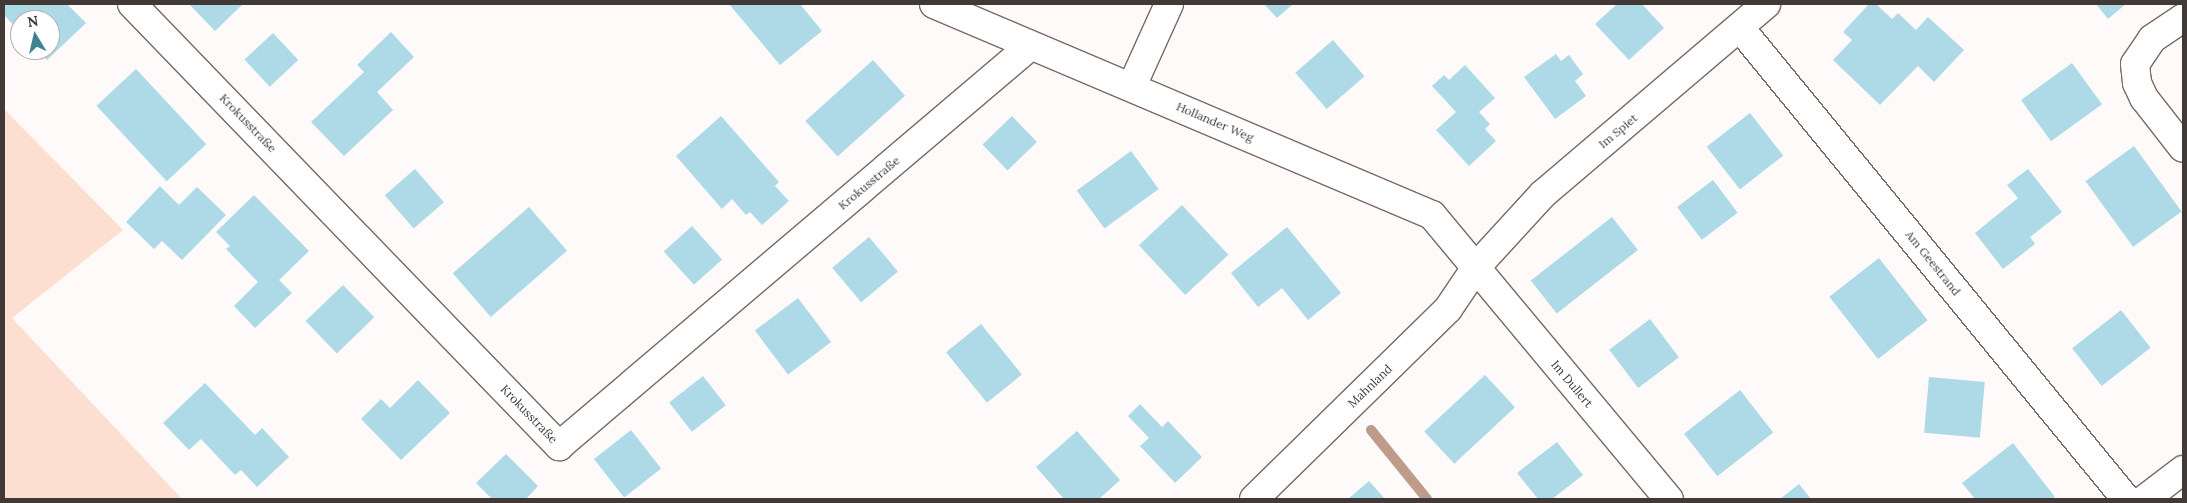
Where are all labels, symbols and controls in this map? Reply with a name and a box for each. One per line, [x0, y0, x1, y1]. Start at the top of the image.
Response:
north arrow [10, 10, 60, 60]
text: N [26, 11, 40, 31]
street label: Krokusstraße [217, 91, 279, 155]
street label: Hollander Weg [1174, 99, 1256, 145]
street label: Im Spiet [1596, 111, 1640, 151]
street label: Krokusstraße [835, 153, 903, 213]
street label: Am Geestrand [1902, 228, 1964, 298]
street label: Im Dullert [1548, 358, 1596, 410]
street label: Mahnland [1345, 362, 1395, 410]
street label: Krokusstraße [498, 382, 560, 446]

